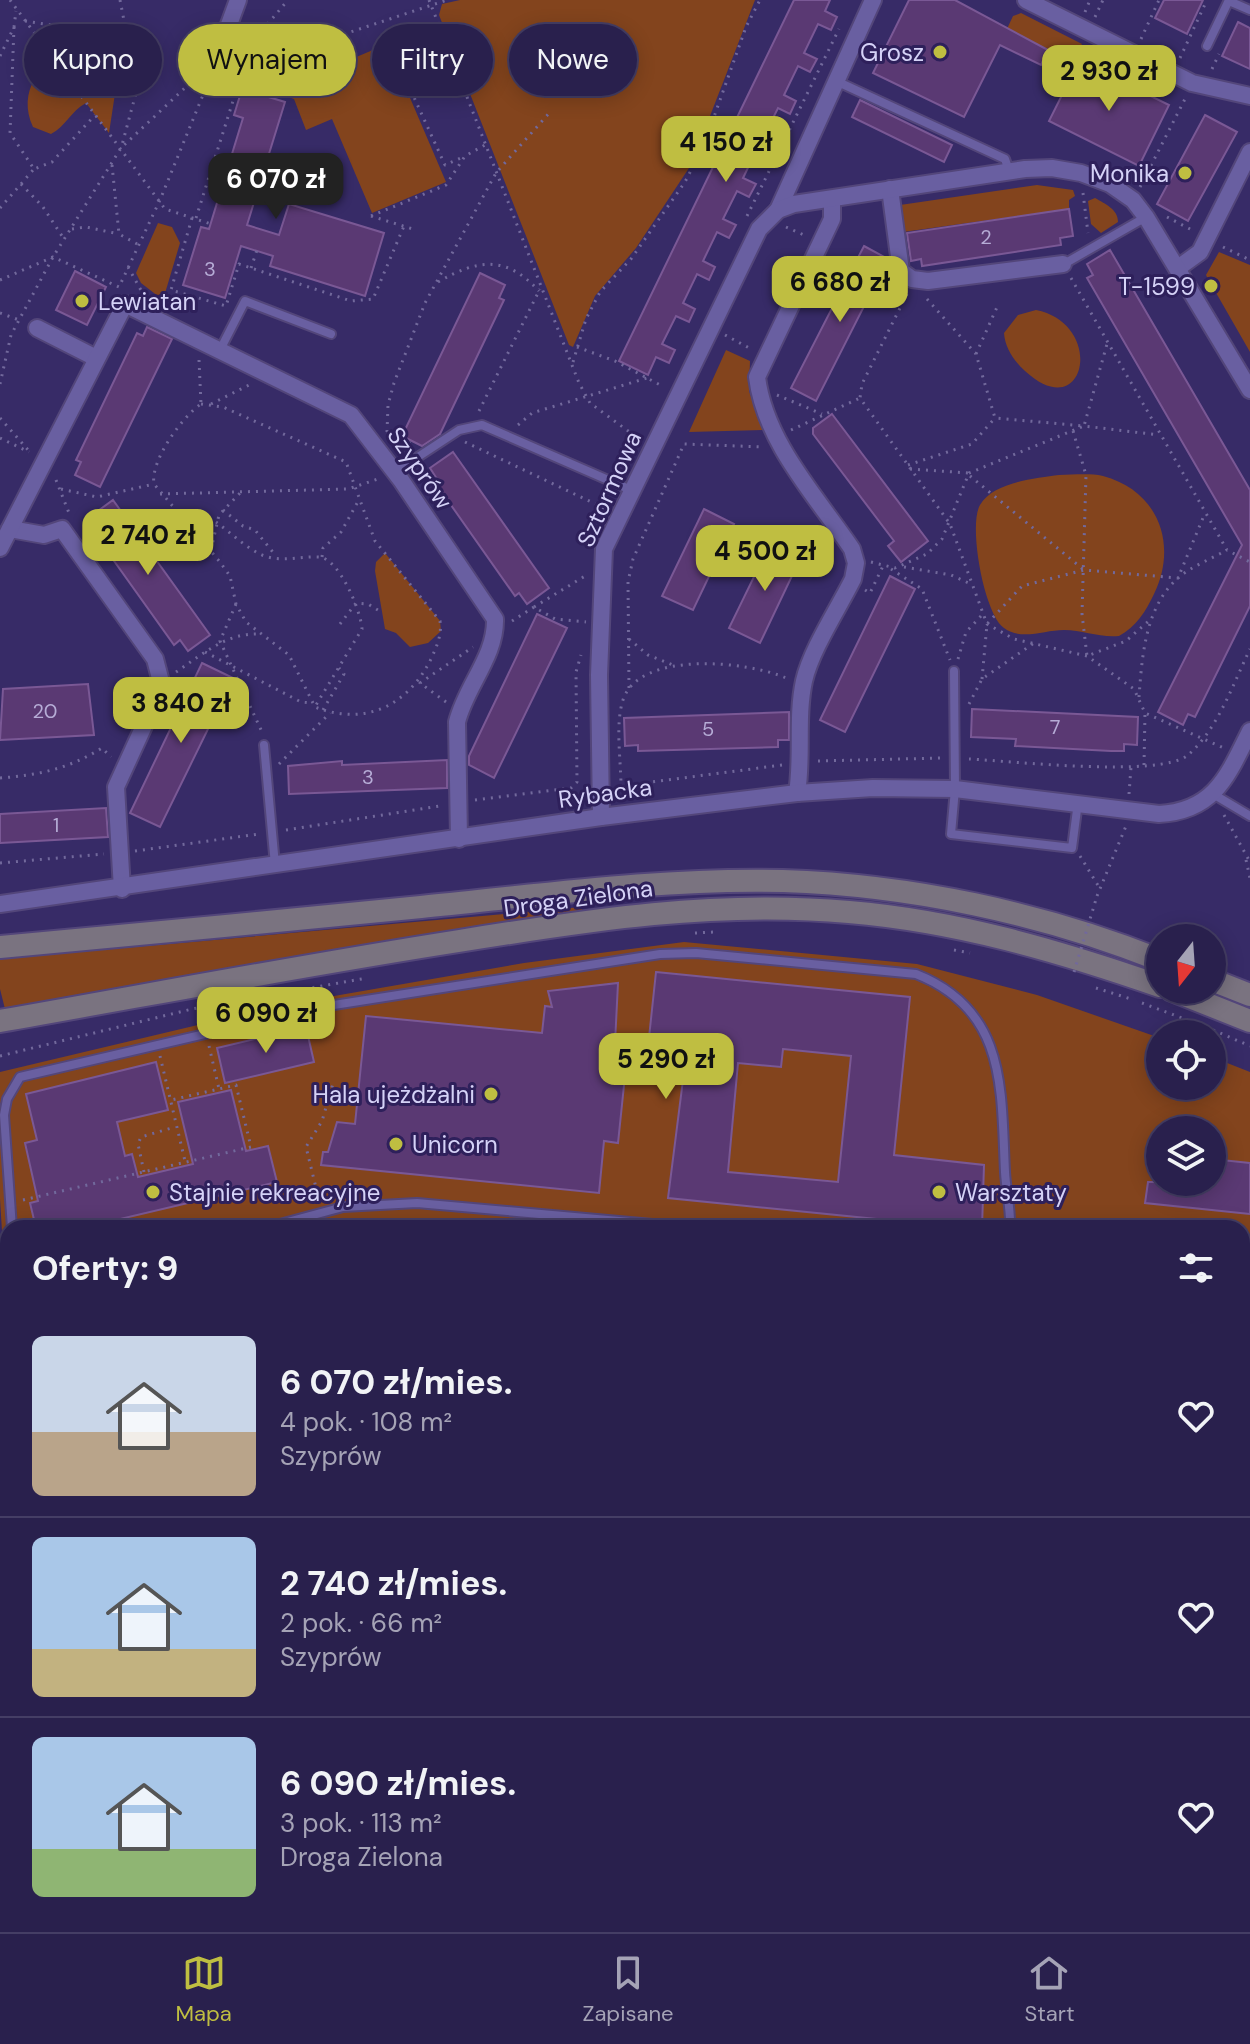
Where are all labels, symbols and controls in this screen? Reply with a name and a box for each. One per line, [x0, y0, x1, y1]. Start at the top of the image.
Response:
chip: Kupno [24, 24, 162, 96]
chip: Wynajem [178, 24, 356, 96]
chip: Filtry [372, 24, 493, 96]
chip: Nowe [509, 24, 637, 96]
place label: Grosz [860, 37, 924, 68]
marker: Grosz [931, 43, 949, 61]
pin: 2 930 zł [1026, 45, 1192, 113]
text: 2 930 zł [1060, 54, 1158, 88]
pin: 4 150 zł [643, 116, 809, 184]
text: 4 150 zł [679, 125, 773, 159]
pin: 6 070 zł [193, 153, 359, 221]
place label: Monika [1090, 158, 1169, 189]
text: 6 070 zł [226, 162, 326, 196]
marker: Monika [1176, 164, 1194, 182]
house number: 2 [980, 224, 992, 250]
house number: 3 [204, 256, 216, 282]
pin: 6 680 zł [757, 256, 923, 324]
text: 6 680 zł [790, 265, 890, 299]
place label: T-1599 [1118, 271, 1195, 302]
marker: T-1599 [1202, 277, 1220, 295]
place label: Lewiatan [98, 286, 196, 317]
marker: Lewiatan [73, 292, 91, 310]
street label: Szyprów [380, 421, 460, 515]
street label: Sztormowa [570, 426, 648, 552]
pin: 2 740 zł [65, 509, 231, 577]
text: 2 740 zł [100, 518, 196, 552]
pin: 4 500 zł [682, 525, 848, 593]
text: 4 500 zł [714, 534, 816, 568]
pin: 3 840 zł [98, 677, 264, 745]
text: 3 840 zł [131, 686, 231, 720]
house number: 20 [33, 698, 58, 724]
house number: 7 [1050, 714, 1060, 740]
house number: 5 [702, 716, 714, 742]
house number: 3 [362, 764, 374, 790]
street label: Rybacka [556, 771, 654, 815]
house number: 1 [53, 812, 59, 838]
street label: Droga Zielona [501, 872, 655, 924]
north arrow [1146, 924, 1226, 1004]
map controls [1146, 924, 1226, 1196]
pin: 6 090 zł [183, 987, 349, 1055]
text: 6 090 zł [215, 996, 317, 1030]
button: locate [1146, 1020, 1226, 1100]
pin: 5 290 zł [583, 1033, 749, 1101]
text: 5 290 zł [617, 1042, 715, 1076]
place label: Hala ujeżdżalni [313, 1079, 475, 1110]
marker: Hala ujeżdżalni [482, 1085, 500, 1103]
button: layers [1146, 1116, 1226, 1196]
place label: Unicorn [412, 1129, 498, 1160]
marker: Unicorn [387, 1135, 405, 1153]
place label: Stajnie rekreacyjne [169, 1177, 380, 1208]
place label: Warsztaty [955, 1177, 1067, 1208]
marker: Stajnie rekreacyjne [144, 1183, 162, 1201]
marker: Warsztaty [930, 1183, 948, 1201]
text: Oferty: 9 [32, 1246, 178, 1291]
icon: filters [1174, 1246, 1218, 1290]
text: 6 070 zł/mies. [280, 1360, 512, 1405]
icon: home [96, 1368, 192, 1464]
icon: heart [1174, 1394, 1218, 1438]
text: 4 pok. · 108 m² [280, 1405, 452, 1439]
text: Szyprów [280, 1439, 382, 1473]
text: 2 740 zł/mies. [280, 1561, 507, 1606]
icon: home [96, 1569, 192, 1665]
icon: heart [1174, 1595, 1218, 1639]
text: 2 pok. · 66 m² [280, 1606, 442, 1640]
text: Szyprów [280, 1640, 382, 1674]
text: 6 090 zł/mies. [280, 1761, 516, 1806]
icon: home [96, 1769, 192, 1865]
icon: heart [1174, 1795, 1218, 1839]
text: 3 pok. · 113 m² [280, 1806, 441, 1840]
text: Droga Zielona [280, 1840, 443, 1874]
tab: Mapa [175, 1951, 232, 2028]
tab: Zapisane [583, 1951, 674, 2028]
tab: Start [1024, 1951, 1075, 2028]

